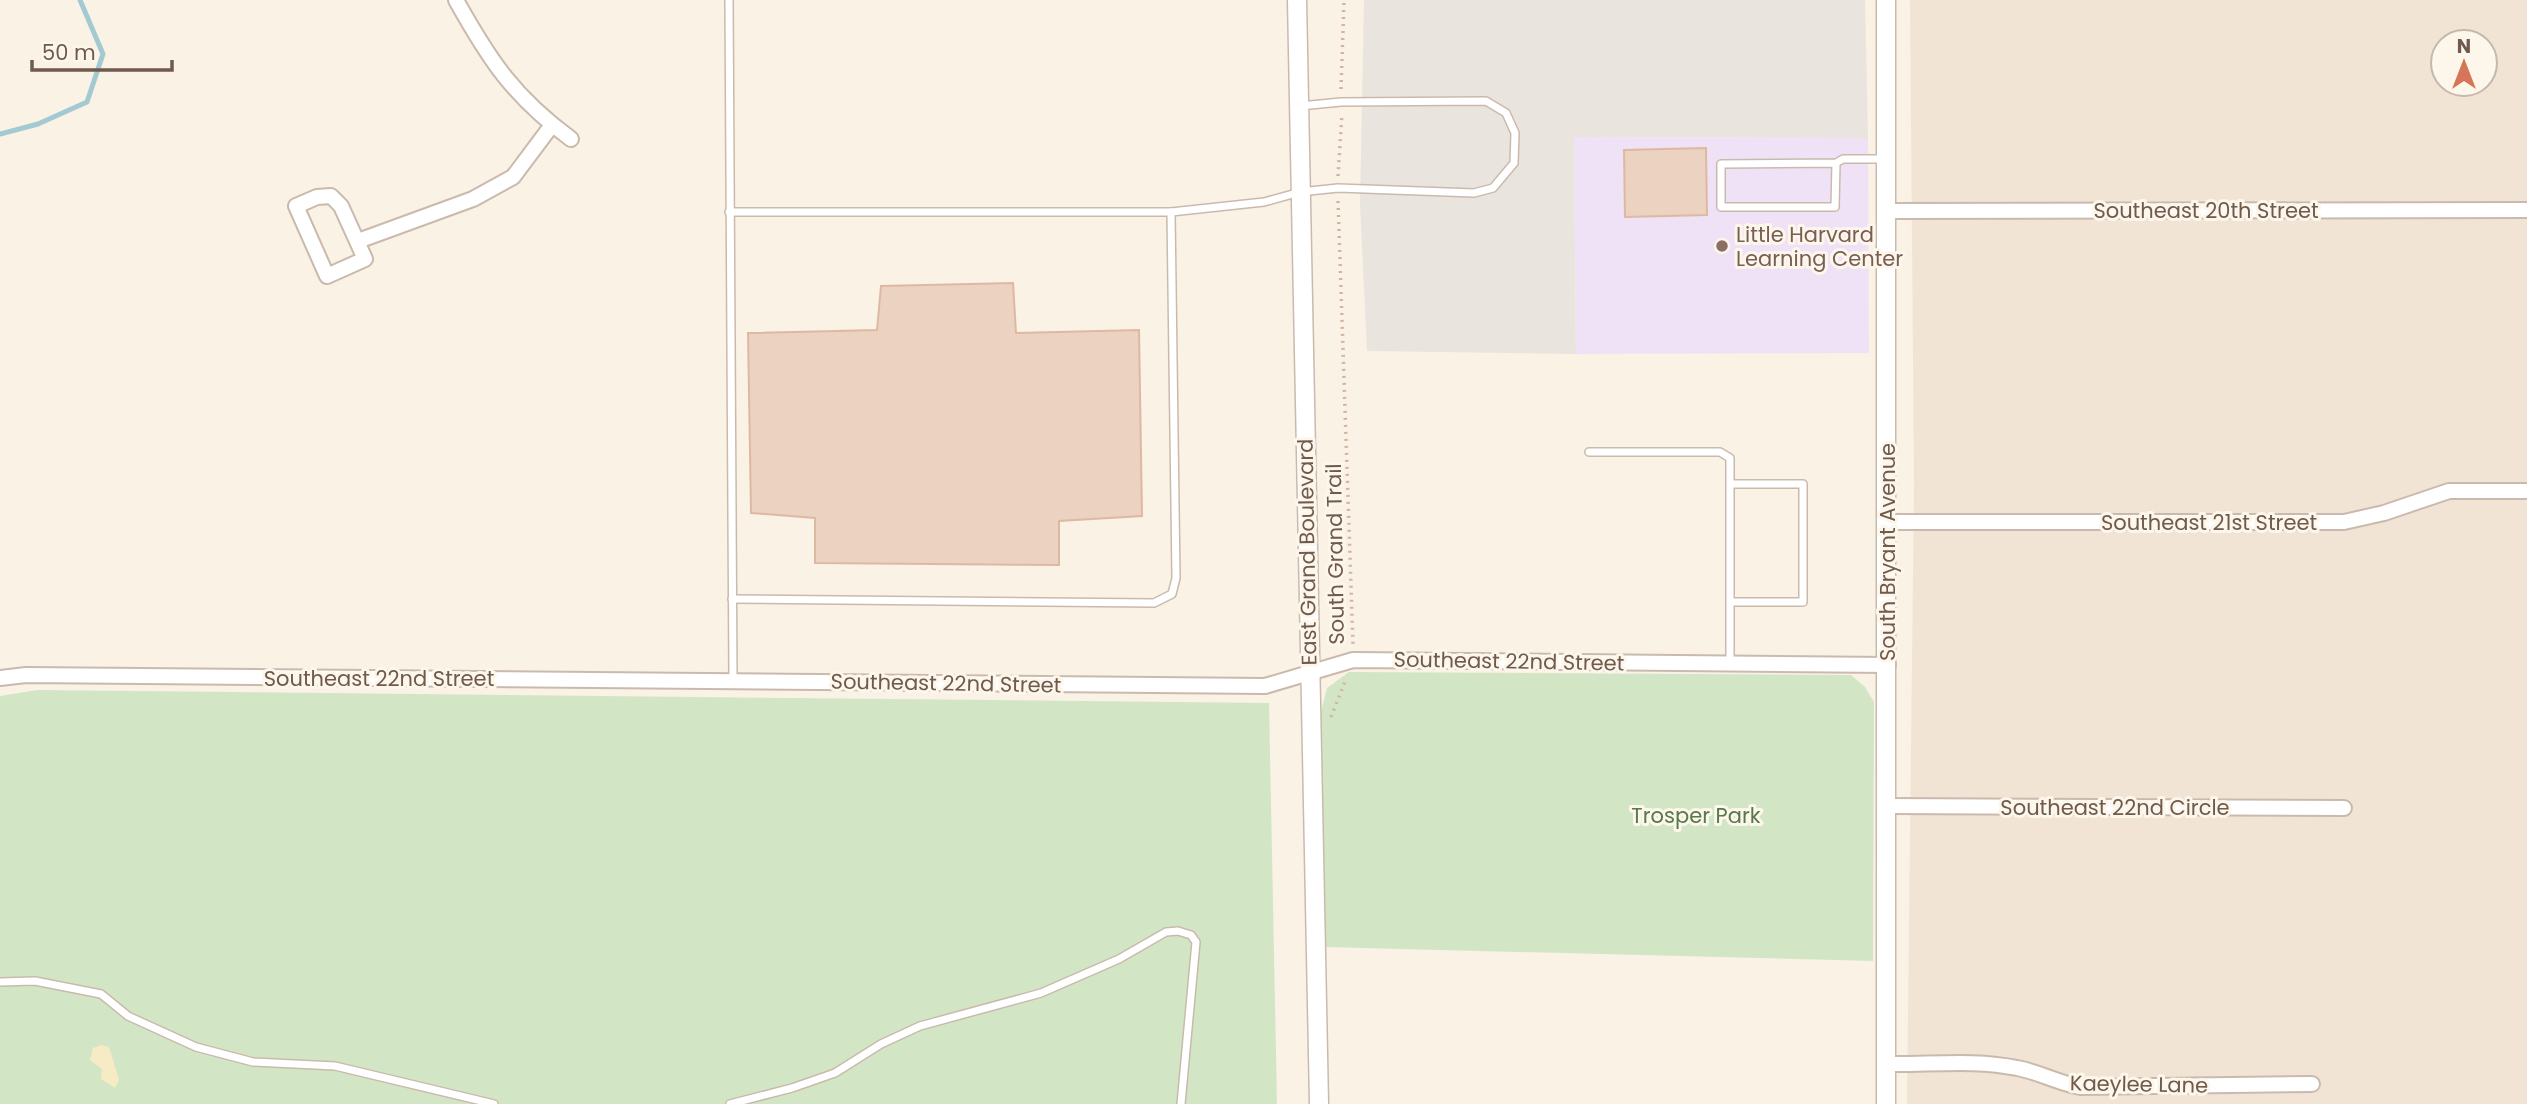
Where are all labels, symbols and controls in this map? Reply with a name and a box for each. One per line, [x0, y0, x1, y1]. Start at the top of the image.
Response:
scale bar [32, 28, 172, 72]
north arrow [2429, 28, 2499, 98]
text: N [2457, 33, 2471, 60]
text: 50 m [42, 38, 96, 67]
street label: Southeast 20th Street [2093, 196, 2319, 225]
place label: Little Harvard Learning Center [1736, 220, 1903, 273]
marker: Little Harvard Learning Center [1714, 238, 1730, 254]
street label: East Grand Boulevard [1291, 438, 1323, 666]
street label: South Bryant Avenue [1873, 443, 1902, 661]
street label: South Grand Trail [1319, 463, 1351, 645]
street label: Southeast 21st Street [2101, 508, 2317, 537]
street label: Southeast 22nd Street [1393, 644, 1625, 678]
street label: Southeast 22nd Street [264, 664, 494, 693]
street label: Southeast 22nd Street [830, 666, 1062, 700]
street label: Southeast 22nd Circle [2000, 793, 2230, 822]
park label: Trosper Park [1631, 801, 1761, 830]
street label: Kaeylee Lane [2070, 1068, 2208, 1100]

